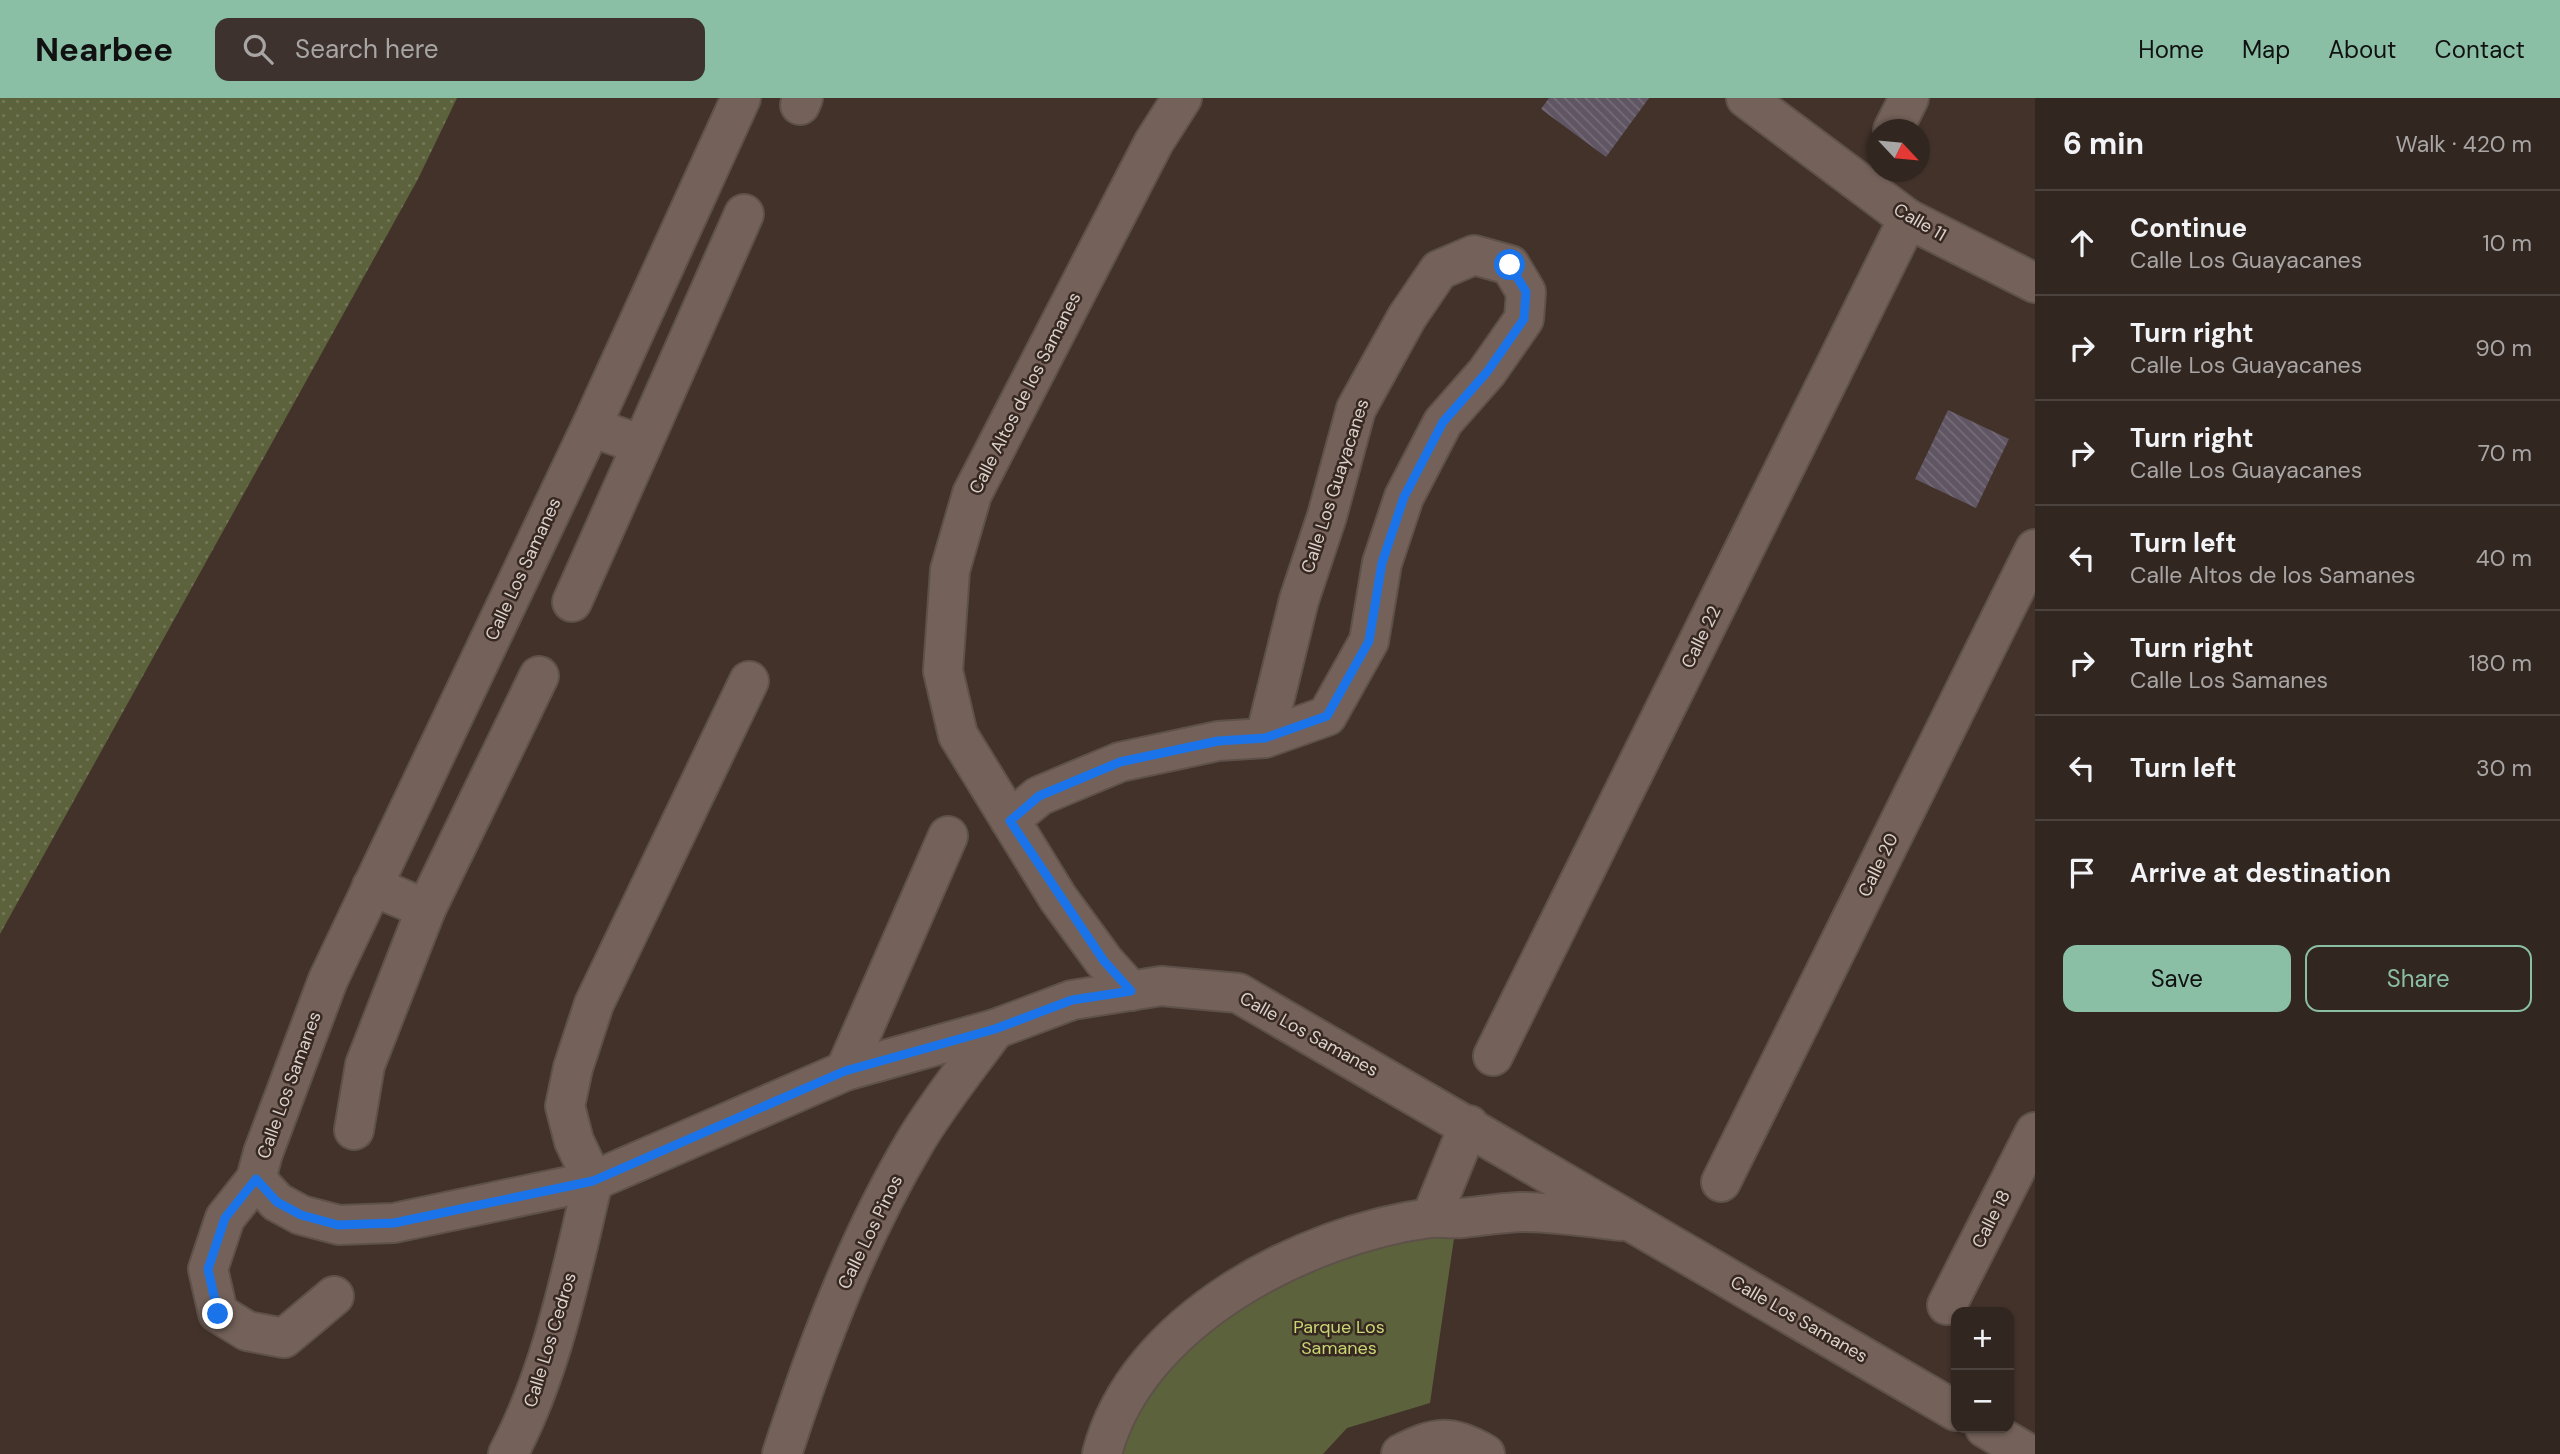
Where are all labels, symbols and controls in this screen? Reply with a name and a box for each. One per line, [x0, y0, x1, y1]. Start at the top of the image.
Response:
search box [215, 18, 705, 81]
text: Nearbee [35, 28, 173, 71]
icon: search [239, 30, 277, 68]
text: Search here [295, 32, 439, 66]
text: Home [2138, 34, 2204, 65]
text: Map [2242, 34, 2290, 65]
text: About [2328, 34, 2397, 65]
text: Contact [2435, 34, 2525, 65]
north arrow [1867, 119, 1930, 182]
text: 6 min [2063, 124, 2144, 163]
text: Walk · 420 m [2396, 129, 2532, 159]
street label: Calle 11 [1889, 197, 1951, 247]
text: Continue [2130, 211, 2247, 245]
icon: ahead [2063, 224, 2101, 262]
text: 10 m [2482, 228, 2532, 258]
text: Calle Los Guayacanes [2130, 245, 2362, 275]
route start [1494, 249, 1525, 280]
street label: Calle Altos de los Samanes [964, 288, 1086, 498]
text: Turn right [2130, 316, 2254, 350]
icon: right [2063, 329, 2101, 367]
text: 90 m [2475, 333, 2532, 363]
text: Calle Los Guayacanes [2130, 350, 2362, 380]
street label: Calle Los Guayacanes [1296, 396, 1374, 576]
text: Turn right [2130, 421, 2254, 455]
icon: right [2063, 434, 2101, 472]
text: 70 m [2478, 438, 2532, 468]
text: Calle Los Guayacanes [2130, 455, 2362, 485]
street label: Calle Los Samanes [479, 494, 567, 644]
text: Turn left [2130, 526, 2237, 560]
icon: left [2063, 539, 2101, 577]
text: 40 m [2476, 543, 2532, 573]
text: Calle Altos de los Samanes [2130, 560, 2416, 590]
street label: Calle 22 [1676, 602, 1726, 672]
text: Turn right [2130, 631, 2254, 665]
icon: right [2063, 644, 2101, 682]
text: 180 m [2468, 648, 2532, 678]
text: Calle Los Samanes [2130, 665, 2328, 695]
icon: left [2063, 749, 2101, 787]
text: Turn left [2130, 751, 2237, 785]
text: 30 m [2476, 753, 2532, 783]
street label: Calle 20 [1852, 829, 1904, 901]
icon: arrive [2063, 854, 2101, 892]
text: Arrive at destination [2130, 856, 2391, 890]
button: Save [2063, 945, 2291, 1012]
button: Share [2305, 945, 2532, 1012]
street label: Calle Los Samanes [1235, 986, 1383, 1082]
street label: Calle Los Samanes [251, 1008, 327, 1162]
street label: Calle Los Pinos [832, 1171, 908, 1293]
street label: Calle 18 [1966, 1186, 2016, 1252]
street label: Calle Los Cedros [518, 1270, 582, 1410]
street label: Calle Los Samanes [1726, 1270, 1872, 1368]
route end [202, 1298, 233, 1329]
map controls [1951, 1307, 2014, 1433]
button: + [1951, 1307, 2014, 1370]
park label: Parque Los Samanes [1293, 1315, 1385, 1360]
button: − [1951, 1370, 2014, 1433]

